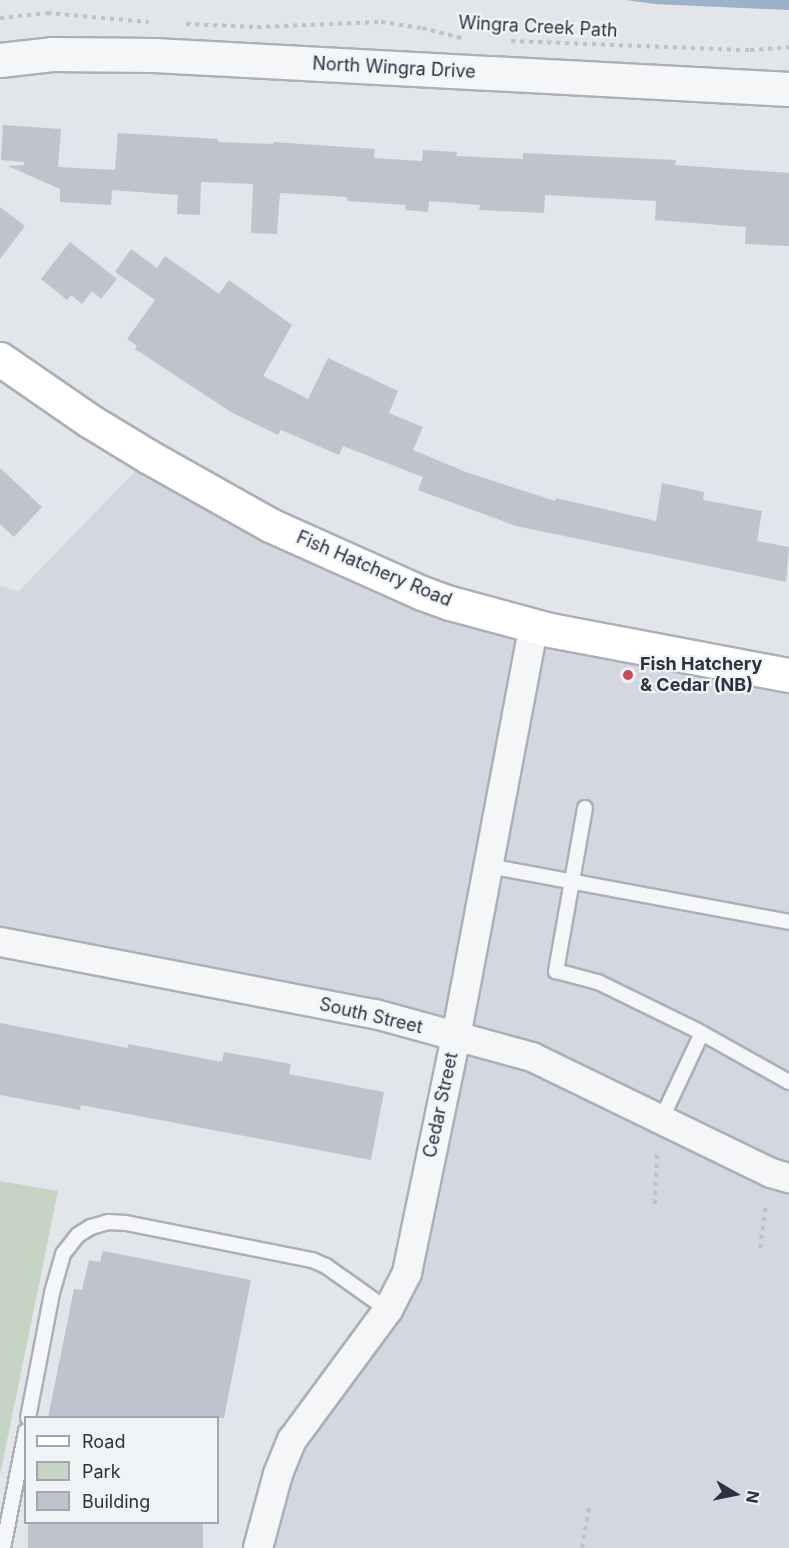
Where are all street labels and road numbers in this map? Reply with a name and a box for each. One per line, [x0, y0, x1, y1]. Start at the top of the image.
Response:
street label: Wingra Creek Path [458, 12, 618, 42]
street label: North Wingra Drive [312, 53, 476, 83]
street label: Fish Hatchery Road [293, 527, 455, 611]
street label: South Street [317, 994, 425, 1038]
street label: Cedar Street [419, 1050, 463, 1160]

